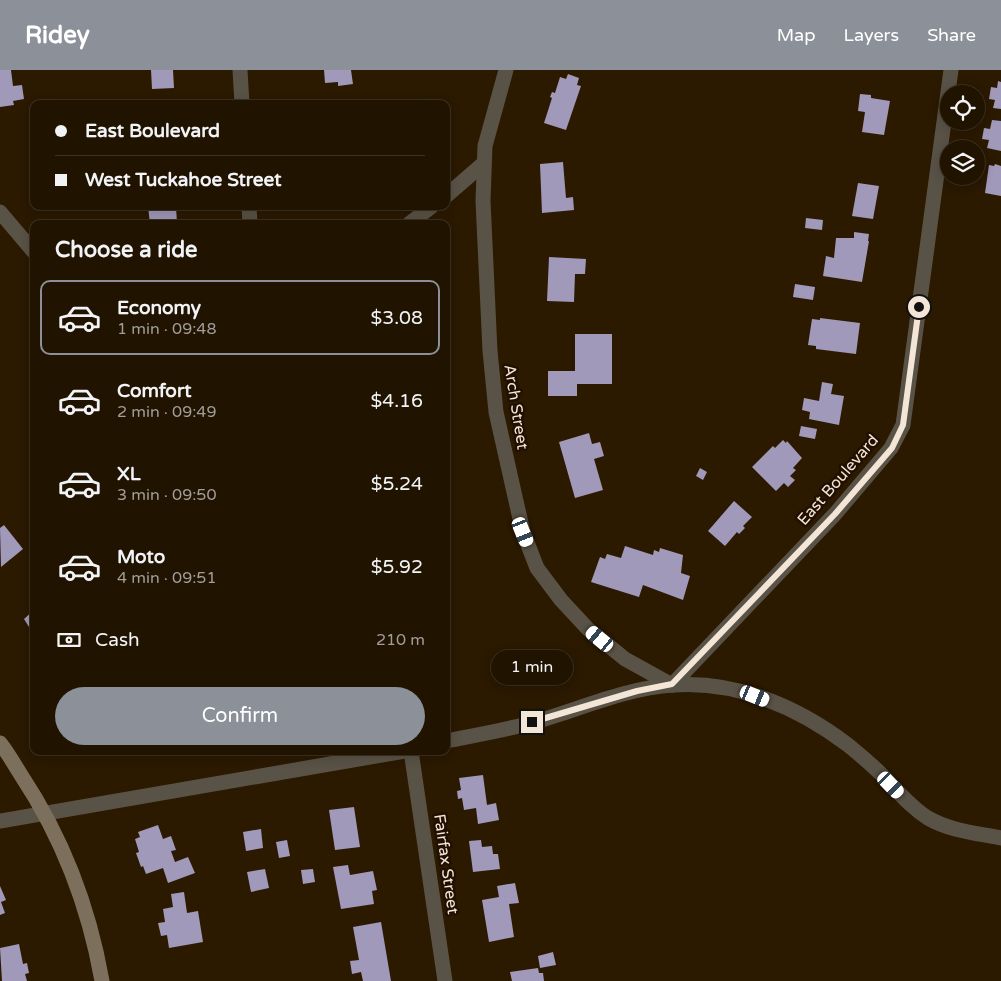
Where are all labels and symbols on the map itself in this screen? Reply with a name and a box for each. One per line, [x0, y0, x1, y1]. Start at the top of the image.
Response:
route start [908, 296, 930, 318]
street label: Arch Street [499, 363, 533, 451]
street label: East Boulevard [793, 431, 883, 529]
car [510, 515, 535, 549]
car [583, 624, 616, 654]
callout: 1 min [491, 650, 573, 684]
car [738, 683, 771, 709]
route end [521, 711, 543, 733]
car [875, 769, 906, 801]
street label: Fairfax Street [429, 813, 463, 915]

